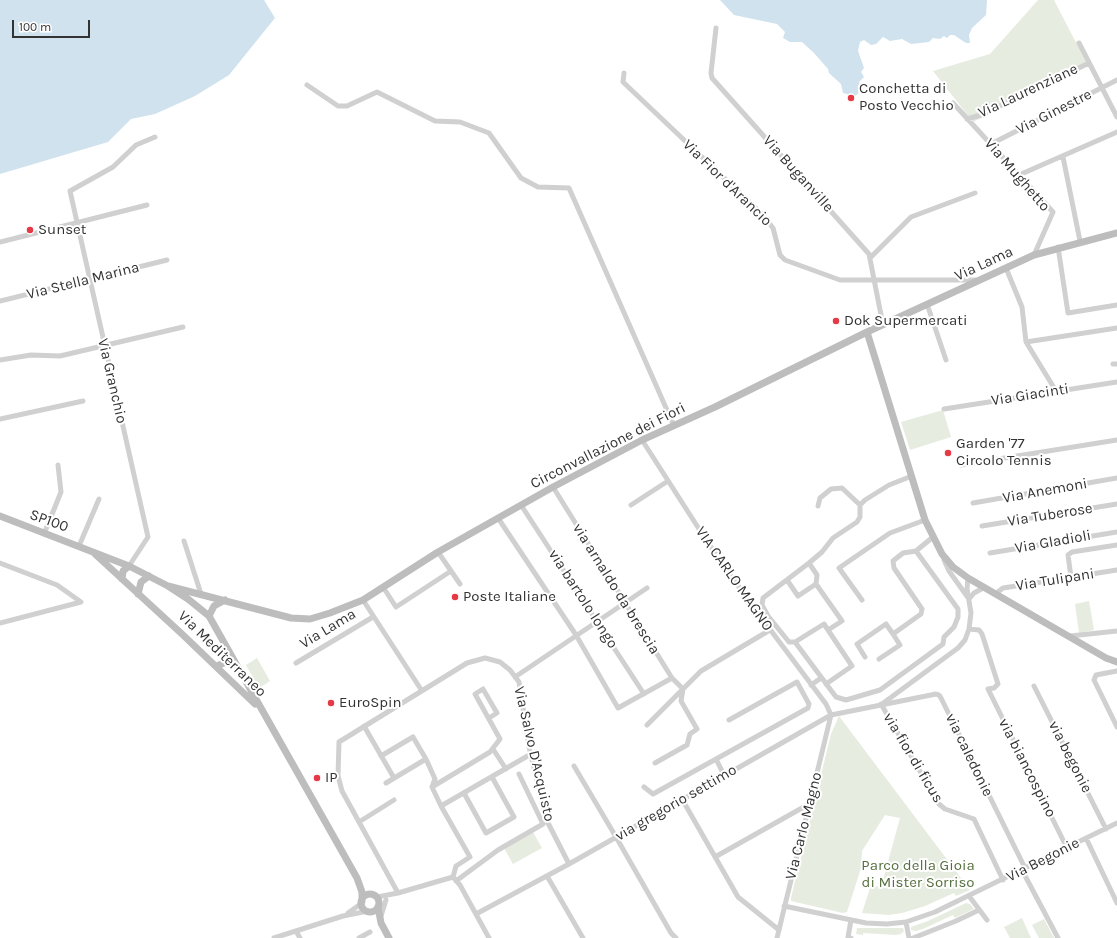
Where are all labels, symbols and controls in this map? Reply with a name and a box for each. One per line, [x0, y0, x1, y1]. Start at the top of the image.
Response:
scale bar [14, 12, 92, 38]
text: 100 m [19, 20, 51, 34]
street label: Via Laurenziane [975, 60, 1081, 122]
place label: Conchetta di Posto Vecchio [859, 80, 954, 115]
street label: Via Ginestre [1013, 85, 1095, 139]
marker: Conchetta di Posto Vecchio [846, 93, 856, 103]
street label: Via Buganville [759, 132, 837, 216]
street label: Via Mughetto [980, 135, 1054, 215]
street label: Via Fior d'Arancio [679, 136, 775, 230]
place label: Sunset [38, 221, 86, 239]
marker: Sunset [25, 225, 35, 235]
street label: Via Lama [952, 243, 1016, 285]
street label: Via Stella Marina [25, 258, 141, 304]
place label: Dok Supermercati [844, 312, 967, 330]
marker: Dok Supermercati [831, 316, 841, 326]
street label: Via Granchio [93, 337, 131, 425]
street label: Via Giacinti [990, 380, 1070, 410]
street label: Circonvallazione dei Fiori [527, 399, 689, 493]
place label: Garden '77 Circolo Tennis [956, 435, 1052, 470]
marker: Garden '77 Circolo Tennis [943, 448, 953, 458]
street label: Via Anemoni [1001, 475, 1089, 507]
street label: Via Tuberose [1006, 499, 1094, 531]
street label: SP100 [27, 506, 71, 536]
street label: via arnaldo da brescia [568, 520, 664, 658]
street label: VIA CARLO MAGNO [691, 523, 777, 635]
street label: Via Gladioli [1013, 526, 1093, 558]
street label: via bartolo longo [544, 546, 622, 652]
street label: Via Tulipani [1014, 565, 1096, 595]
place label: Poste Italiane [463, 588, 556, 606]
marker: Poste Italiane [450, 592, 460, 602]
street label: Via Lama [297, 605, 359, 653]
street label: Via Mediterraneo [174, 607, 270, 701]
street label: Via Salvo D'Acquisto [510, 685, 558, 823]
place label: EuroSpin [339, 694, 401, 712]
marker: EuroSpin [326, 698, 336, 708]
street label: via fior di ficus [879, 710, 947, 806]
street label: via caledonie [941, 711, 997, 799]
street label: via biancospino [994, 715, 1060, 821]
street label: via begonie [1044, 718, 1096, 796]
street label: via gregorio settimo [612, 761, 740, 845]
place label: IP [325, 769, 338, 787]
street label: Via Carlo Magno [782, 770, 826, 882]
marker: IP [312, 773, 322, 783]
street label: Via Begonie [1003, 834, 1083, 886]
park label: Parco della Gioia di Mister Sorriso [861, 857, 975, 892]

